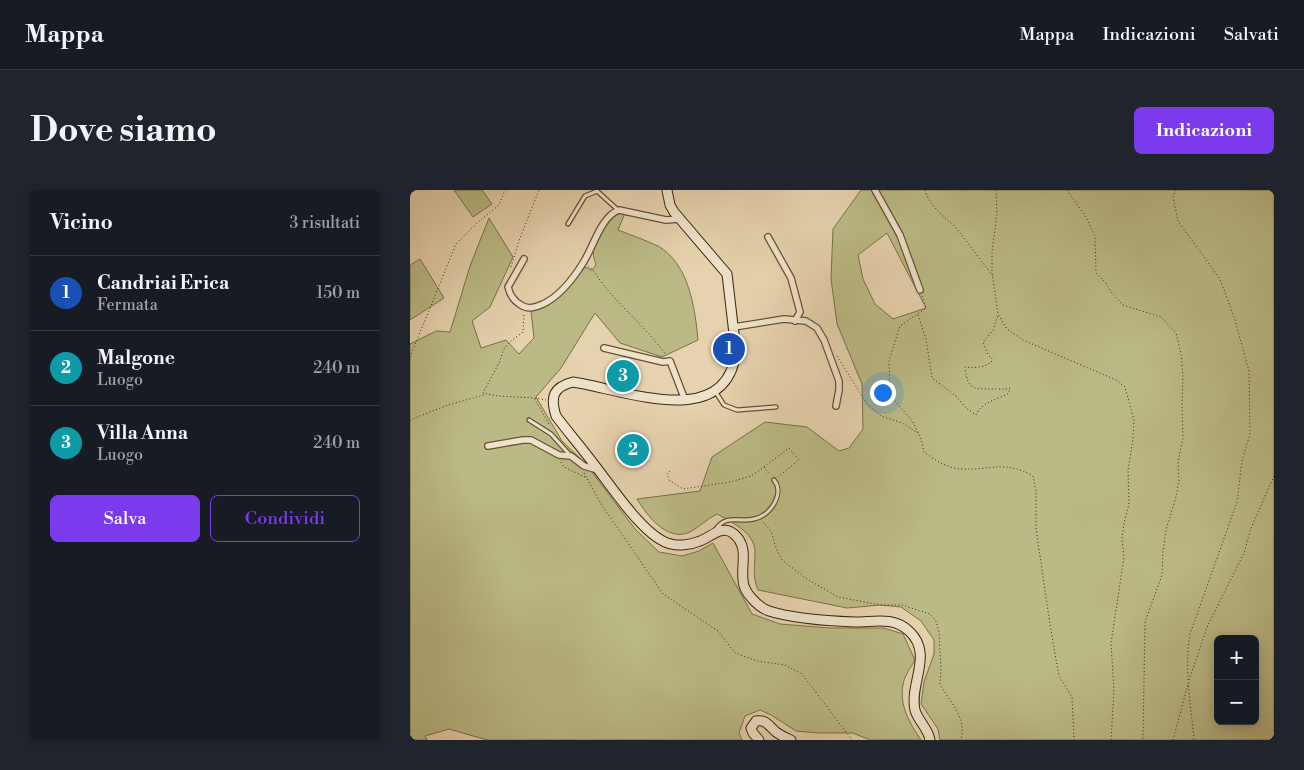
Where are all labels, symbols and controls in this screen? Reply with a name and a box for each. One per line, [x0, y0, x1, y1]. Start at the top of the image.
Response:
text: Mappa [25, 20, 104, 50]
text: Mappa [1020, 23, 1074, 46]
text: Indicazioni [1102, 23, 1196, 46]
text: Salvati [1224, 23, 1279, 46]
button: Indicazioni [1134, 107, 1274, 154]
text: Dove siamo [30, 109, 217, 152]
text: Vicino [50, 210, 113, 236]
text: 3 risultati [290, 213, 360, 233]
text: Candriai Erica [97, 271, 229, 295]
text: 1 [62, 283, 70, 303]
text: 150 m [316, 283, 360, 303]
text: Fermata [97, 295, 158, 315]
pin: 1 [713, 330, 745, 368]
text: Malgone [97, 346, 175, 370]
pin: 3 [607, 357, 639, 395]
text: 2 [61, 358, 71, 378]
text: 240 m [313, 358, 360, 378]
text: Luogo [97, 370, 143, 390]
your location [870, 380, 896, 406]
text: Villa Anna [97, 421, 188, 445]
pin: 2 [617, 431, 649, 469]
text: 3 [61, 433, 71, 453]
text: 240 m [313, 433, 360, 453]
text: Luogo [97, 445, 143, 465]
button: Salva [50, 495, 200, 542]
button: Condividi [210, 495, 360, 542]
map controls [1214, 635, 1259, 725]
button: + [1214, 635, 1259, 680]
button: − [1214, 680, 1259, 725]

